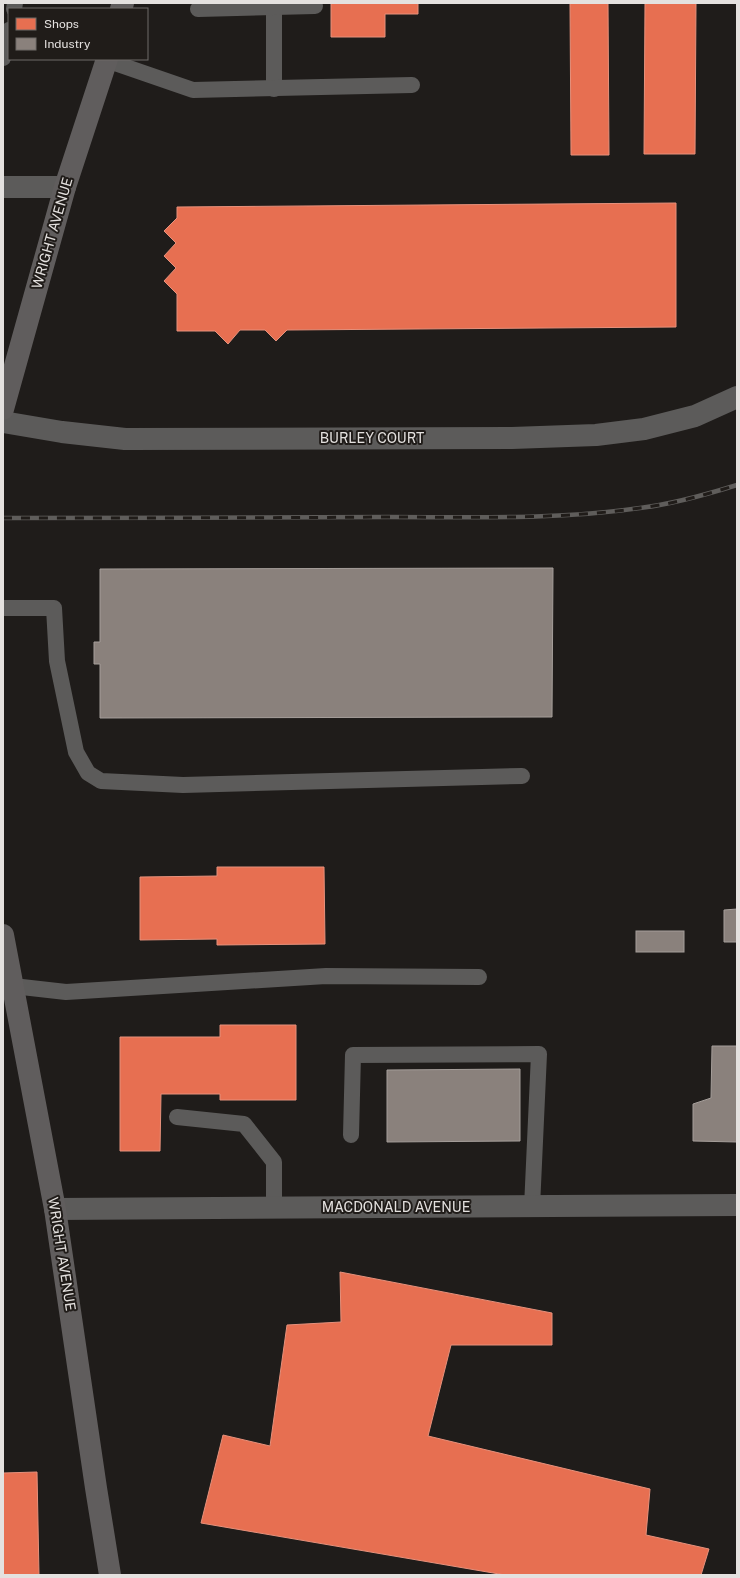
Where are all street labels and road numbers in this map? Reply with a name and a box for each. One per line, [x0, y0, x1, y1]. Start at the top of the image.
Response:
street label: WRIGHT AVENUE [28, 176, 76, 290]
street label: BURLEY COURT [320, 430, 424, 446]
street label: WRIGHT AVENUE [45, 1196, 79, 1312]
street label: MACDONALD AVENUE [322, 1199, 470, 1215]

